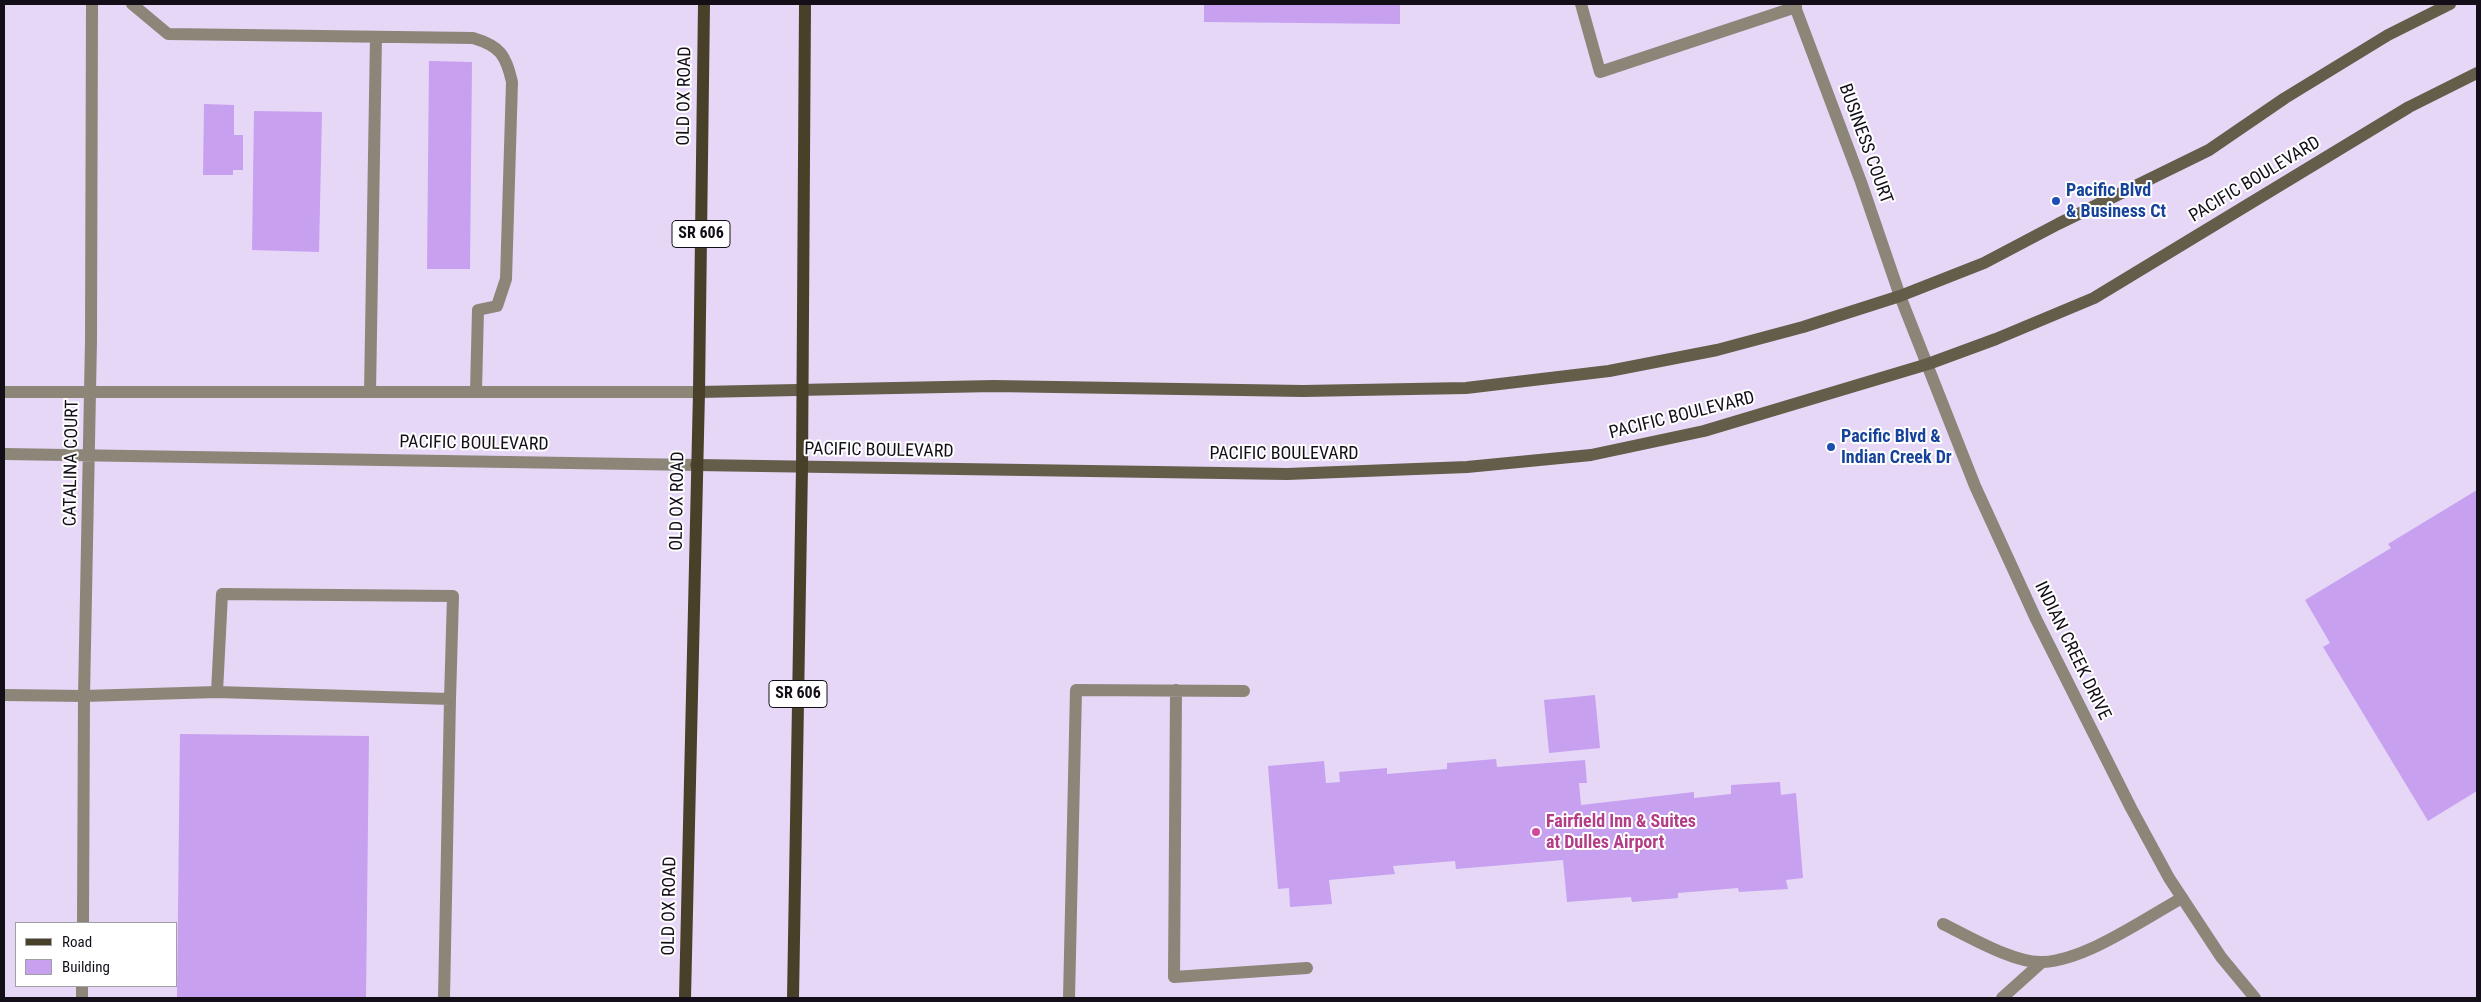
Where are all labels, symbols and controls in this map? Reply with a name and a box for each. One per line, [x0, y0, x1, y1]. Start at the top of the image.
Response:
street label: OLD OX ROAD [673, 46, 697, 146]
street label: BUSINESS COURT [1833, 81, 1897, 207]
street label: PACIFIC BOULEVARD [2186, 132, 2324, 228]
place label: Pacific Blvd & Business Ct [2066, 180, 2166, 222]
marker: Pacific Blvd & Business Ct [2050, 195, 2062, 207]
road number: SR 606 [672, 220, 730, 248]
street label: PACIFIC BOULEVARD [1607, 387, 1757, 445]
street label: CATALINA COURT [60, 399, 84, 527]
place label: Pacific Blvd & Indian Creek Dr [1841, 426, 1952, 468]
street label: PACIFIC BOULEVARD [399, 432, 549, 456]
street label: PACIFIC BOULEVARD [804, 439, 954, 463]
marker: Pacific Blvd & Indian Creek Dr [1825, 441, 1837, 453]
street label: PACIFIC BOULEVARD [1209, 443, 1359, 465]
street label: OLD OX ROAD [666, 451, 690, 551]
street label: INDIAN CREEK DRIVE [2029, 578, 2115, 724]
road number: SR 606 [769, 681, 827, 708]
place label: Fairfield Inn & Suites at Dulles Airport [1546, 811, 1696, 854]
marker: Fairfield Inn & Suites at Dulles Airport [1530, 826, 1542, 838]
street label: OLD OX ROAD [658, 856, 682, 956]
legend [15, 922, 178, 987]
text: Road [62, 933, 92, 951]
text: Building [62, 958, 110, 976]

